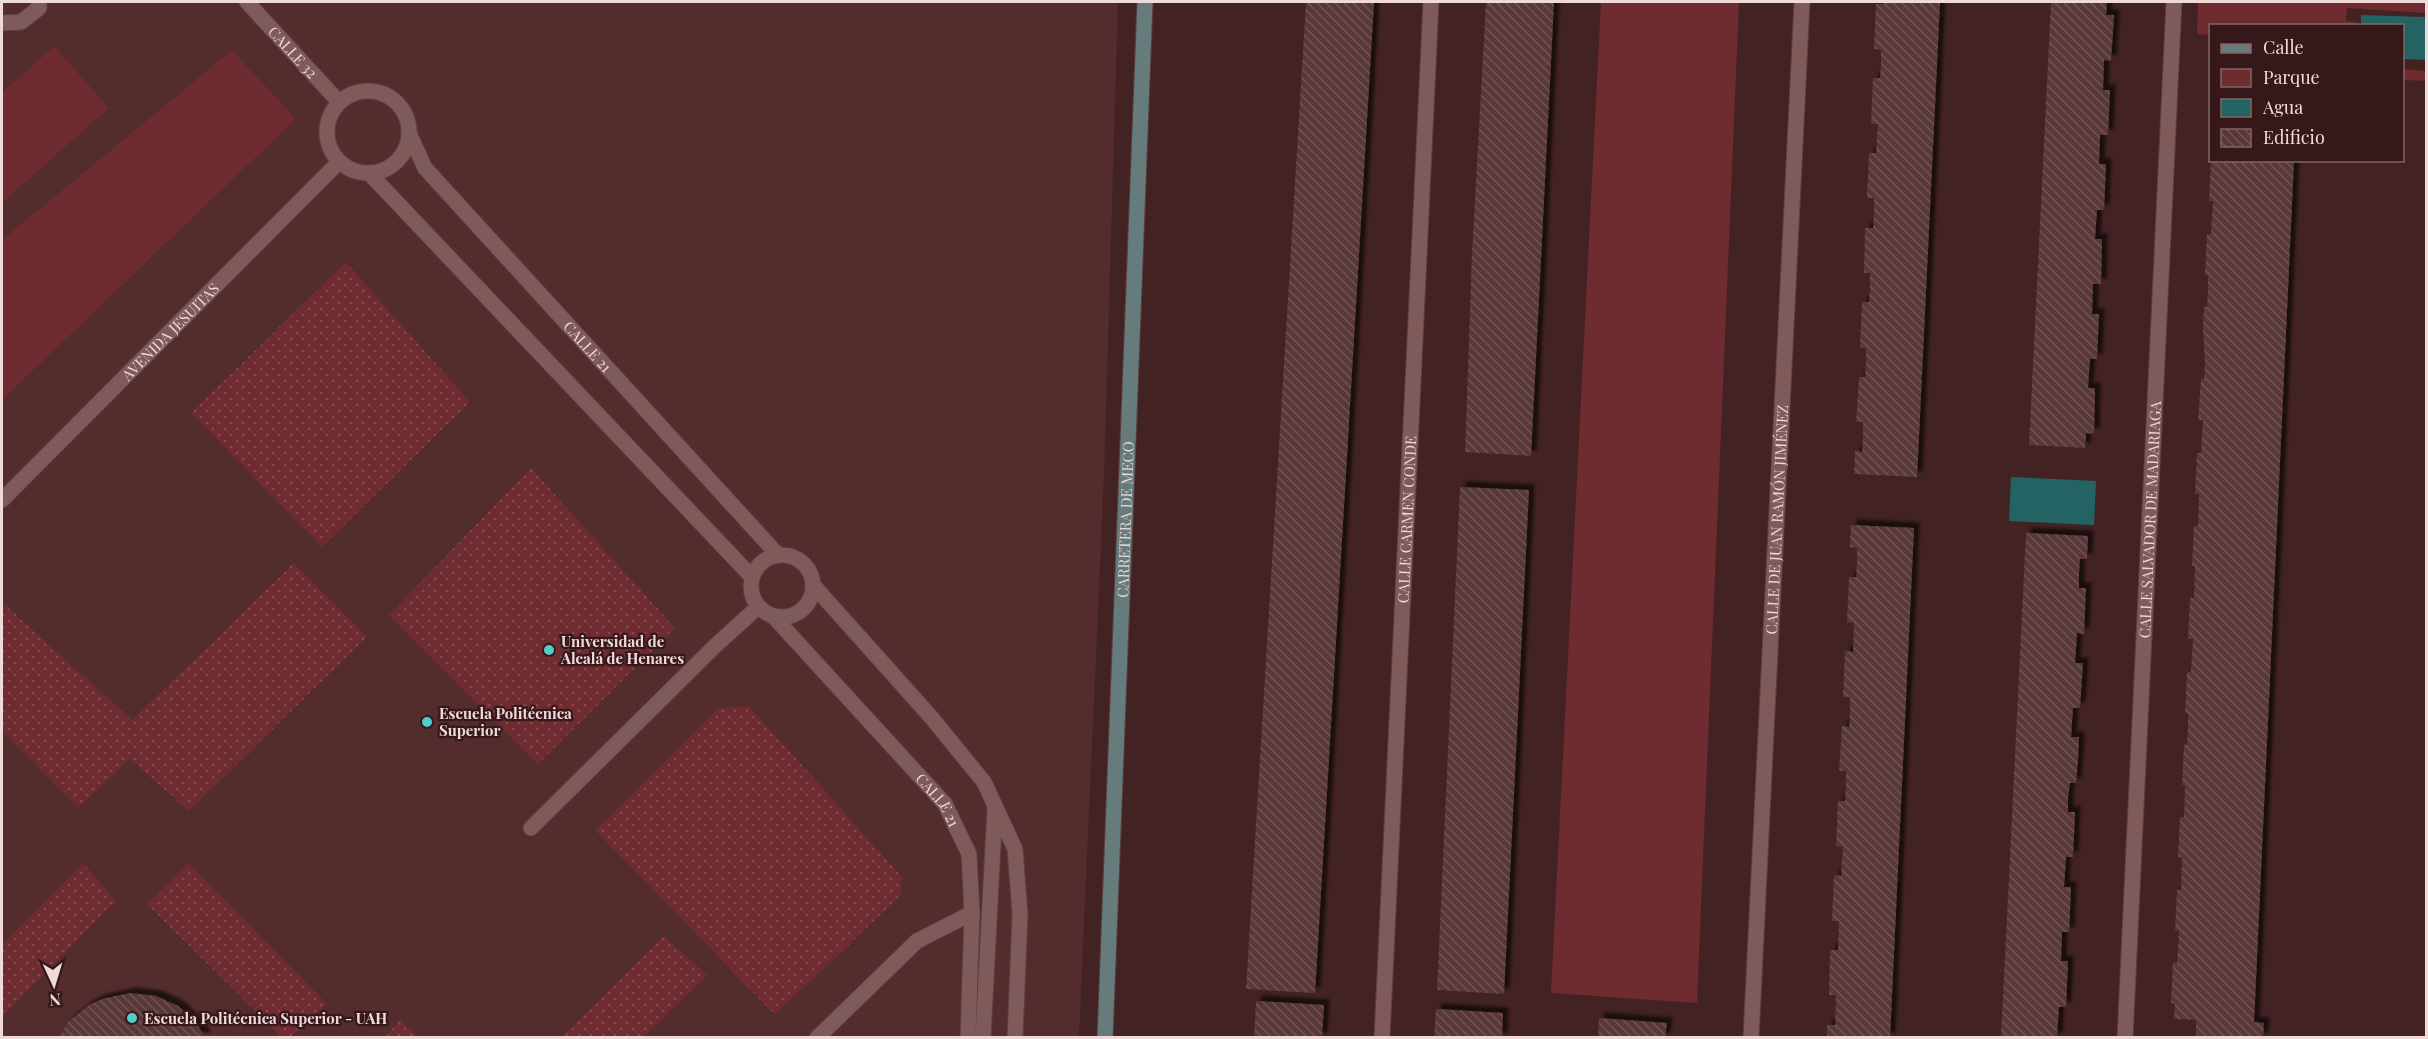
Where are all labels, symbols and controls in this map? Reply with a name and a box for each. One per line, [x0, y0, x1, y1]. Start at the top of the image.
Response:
street label: CALLE 32 [264, 22, 322, 82]
legend [2209, 24, 2404, 162]
text: Calle [2263, 35, 2304, 59]
text: Parque [2263, 65, 2320, 89]
text: Agua [2262, 95, 2303, 119]
text: Edificio [2263, 125, 2325, 149]
street label: AVENIDA JESUITAS [116, 278, 223, 385]
street label: CALLE 21 [559, 317, 617, 377]
street label: CALLE SALVADOR DE MADARIAGA [2134, 400, 2165, 639]
street label: CALLE DE JUAN RAMÓN JIMÉNEZ [1761, 404, 1792, 635]
street label: CALLE CARMEN CONDE [1393, 435, 1420, 604]
street label: CARRETERA DE MECO [1112, 441, 1138, 598]
place label: Universidad de Alcalá de Henares [560, 631, 684, 668]
marker: Universidad de Alcalá de Henares [542, 643, 556, 657]
place label: Escuela Politécnica Superior [439, 703, 572, 740]
marker: Escuela Politécnica Superior [420, 715, 434, 729]
street label: CALLE 21 [911, 769, 965, 830]
north arrow [24, 955, 84, 1015]
text: N [48, 990, 62, 1011]
place label: Escuela Politécnica Superior - UAH [144, 1008, 387, 1028]
marker: Escuela Politécnica Superior - UAH [125, 1011, 139, 1025]

